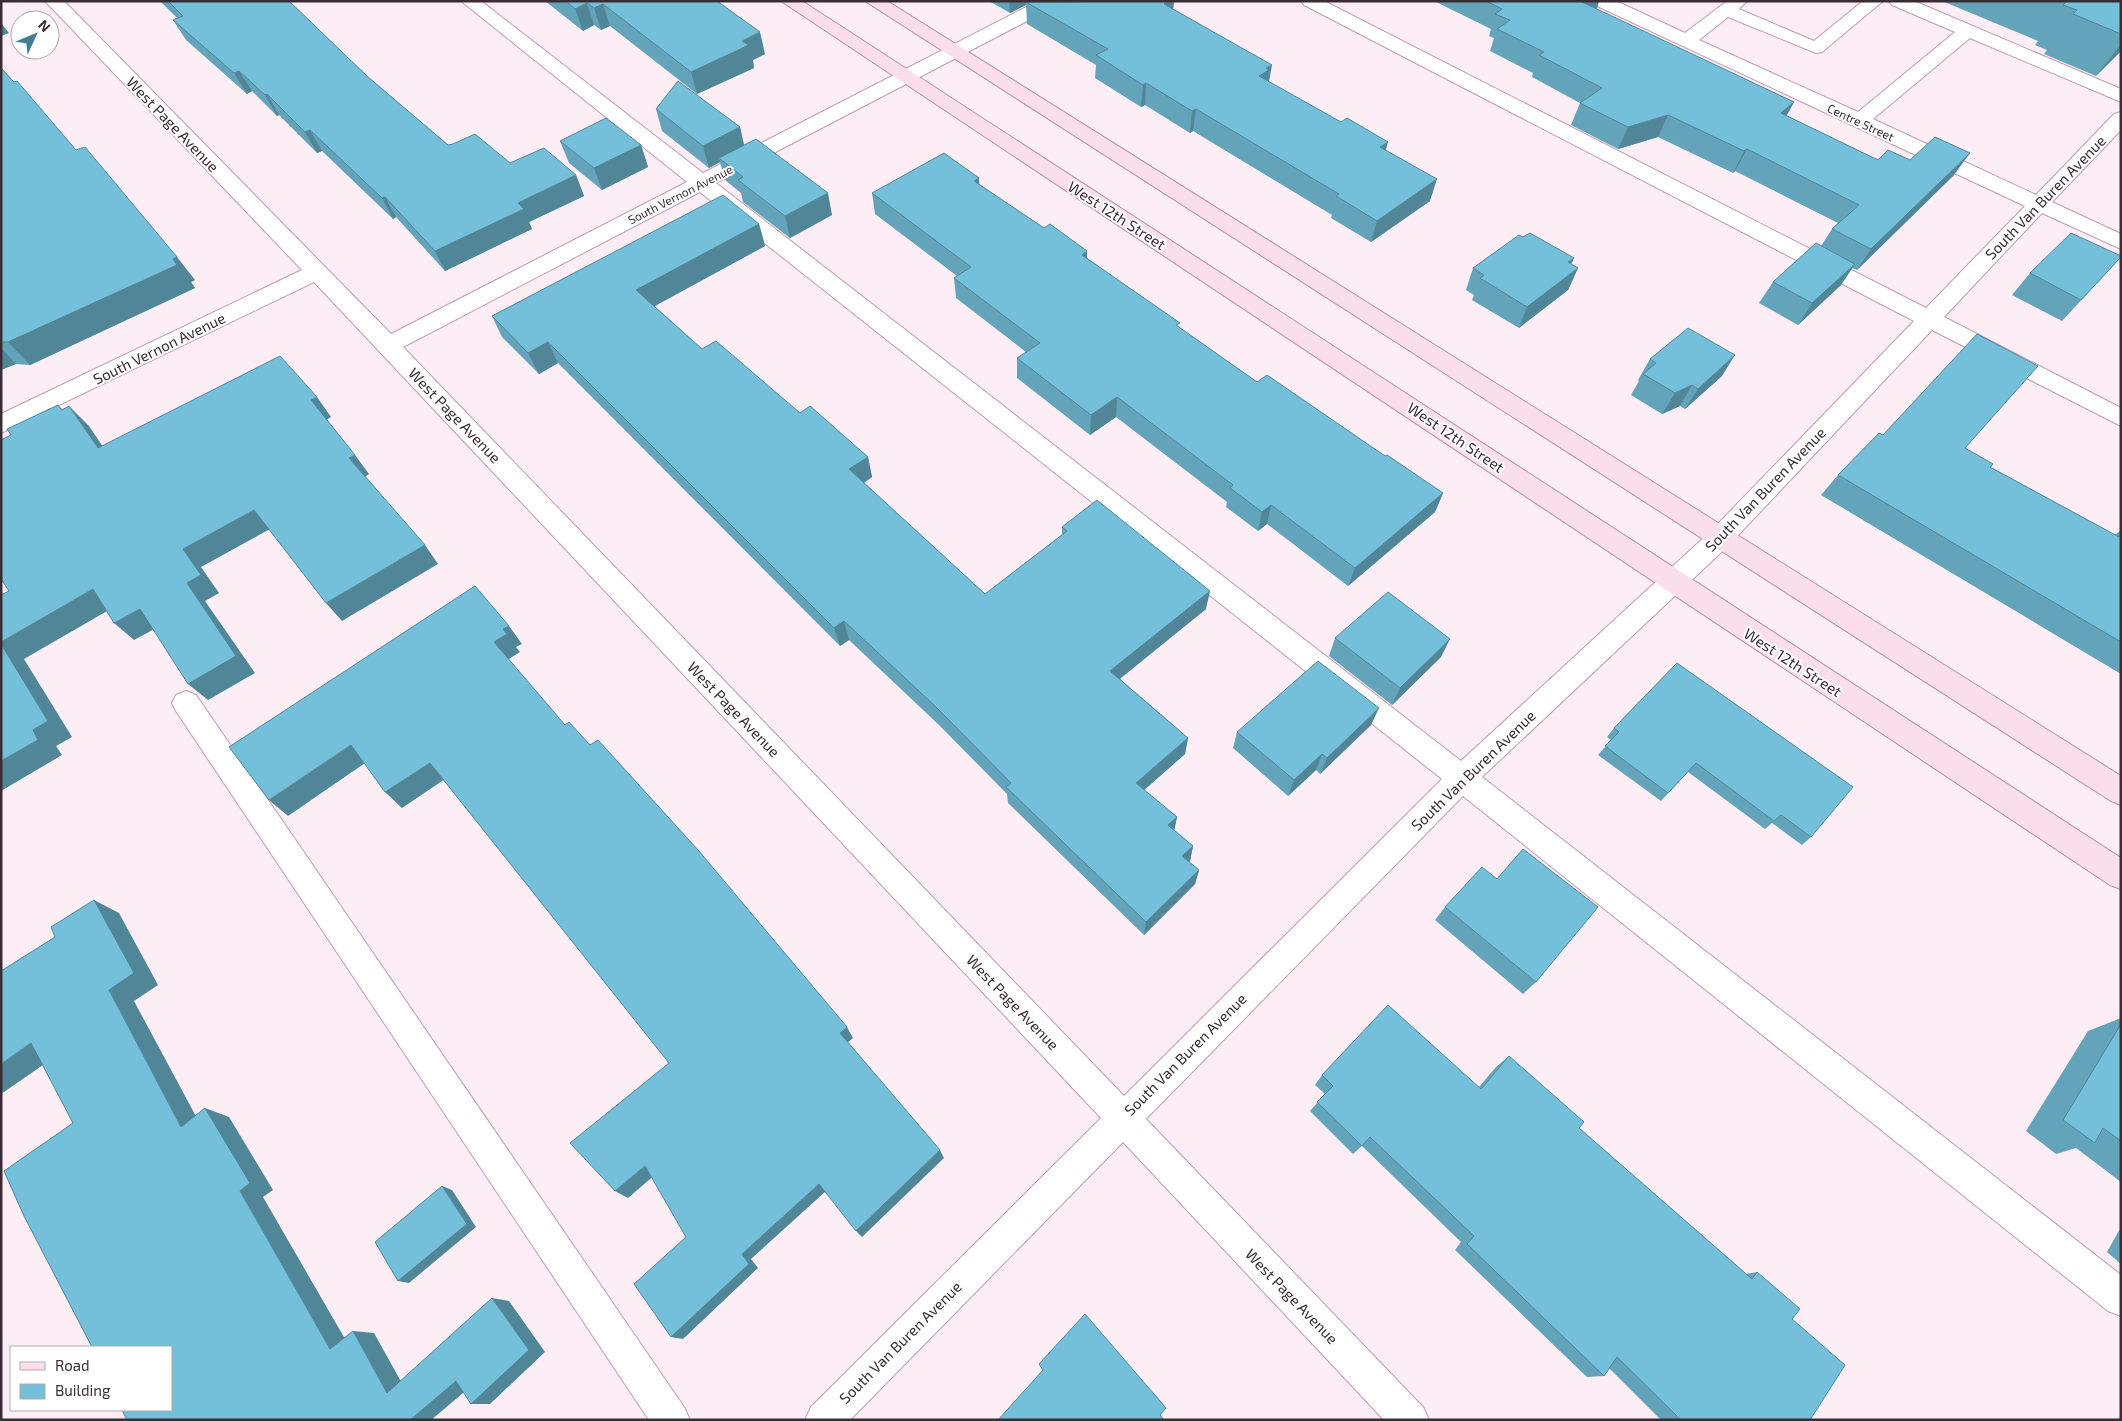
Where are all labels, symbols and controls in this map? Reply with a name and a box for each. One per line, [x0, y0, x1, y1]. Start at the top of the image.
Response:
north arrow [10, 10, 60, 60]
text: N [35, 16, 54, 35]
street label: West Page Avenue [123, 73, 223, 175]
street label: Centre Street [1825, 100, 1897, 144]
street label: South Van Buren Avenue [1981, 131, 2109, 263]
street label: South Vernon Avenue [625, 161, 735, 227]
street label: West 12th Street [1065, 177, 1169, 253]
street label: South Vernon Avenue [90, 308, 228, 388]
street label: West Page Avenue [405, 364, 505, 466]
street label: West 12th Street [1404, 398, 1508, 476]
street label: South Van Buren Avenue [1701, 423, 1829, 555]
street label: West 12th Street [1741, 624, 1845, 700]
street label: West Page Avenue [684, 658, 784, 760]
street label: South Van Buren Avenue [1407, 706, 1539, 834]
street label: West Page Avenue [963, 951, 1063, 1053]
street label: South Van Buren Avenue [1120, 989, 1250, 1119]
street label: West Page Avenue [1242, 1245, 1342, 1347]
street label: South Van Buren Avenue [835, 1277, 965, 1407]
legend [10, 1346, 172, 1411]
text: Road [55, 1356, 90, 1374]
text: Building [55, 1381, 111, 1399]

